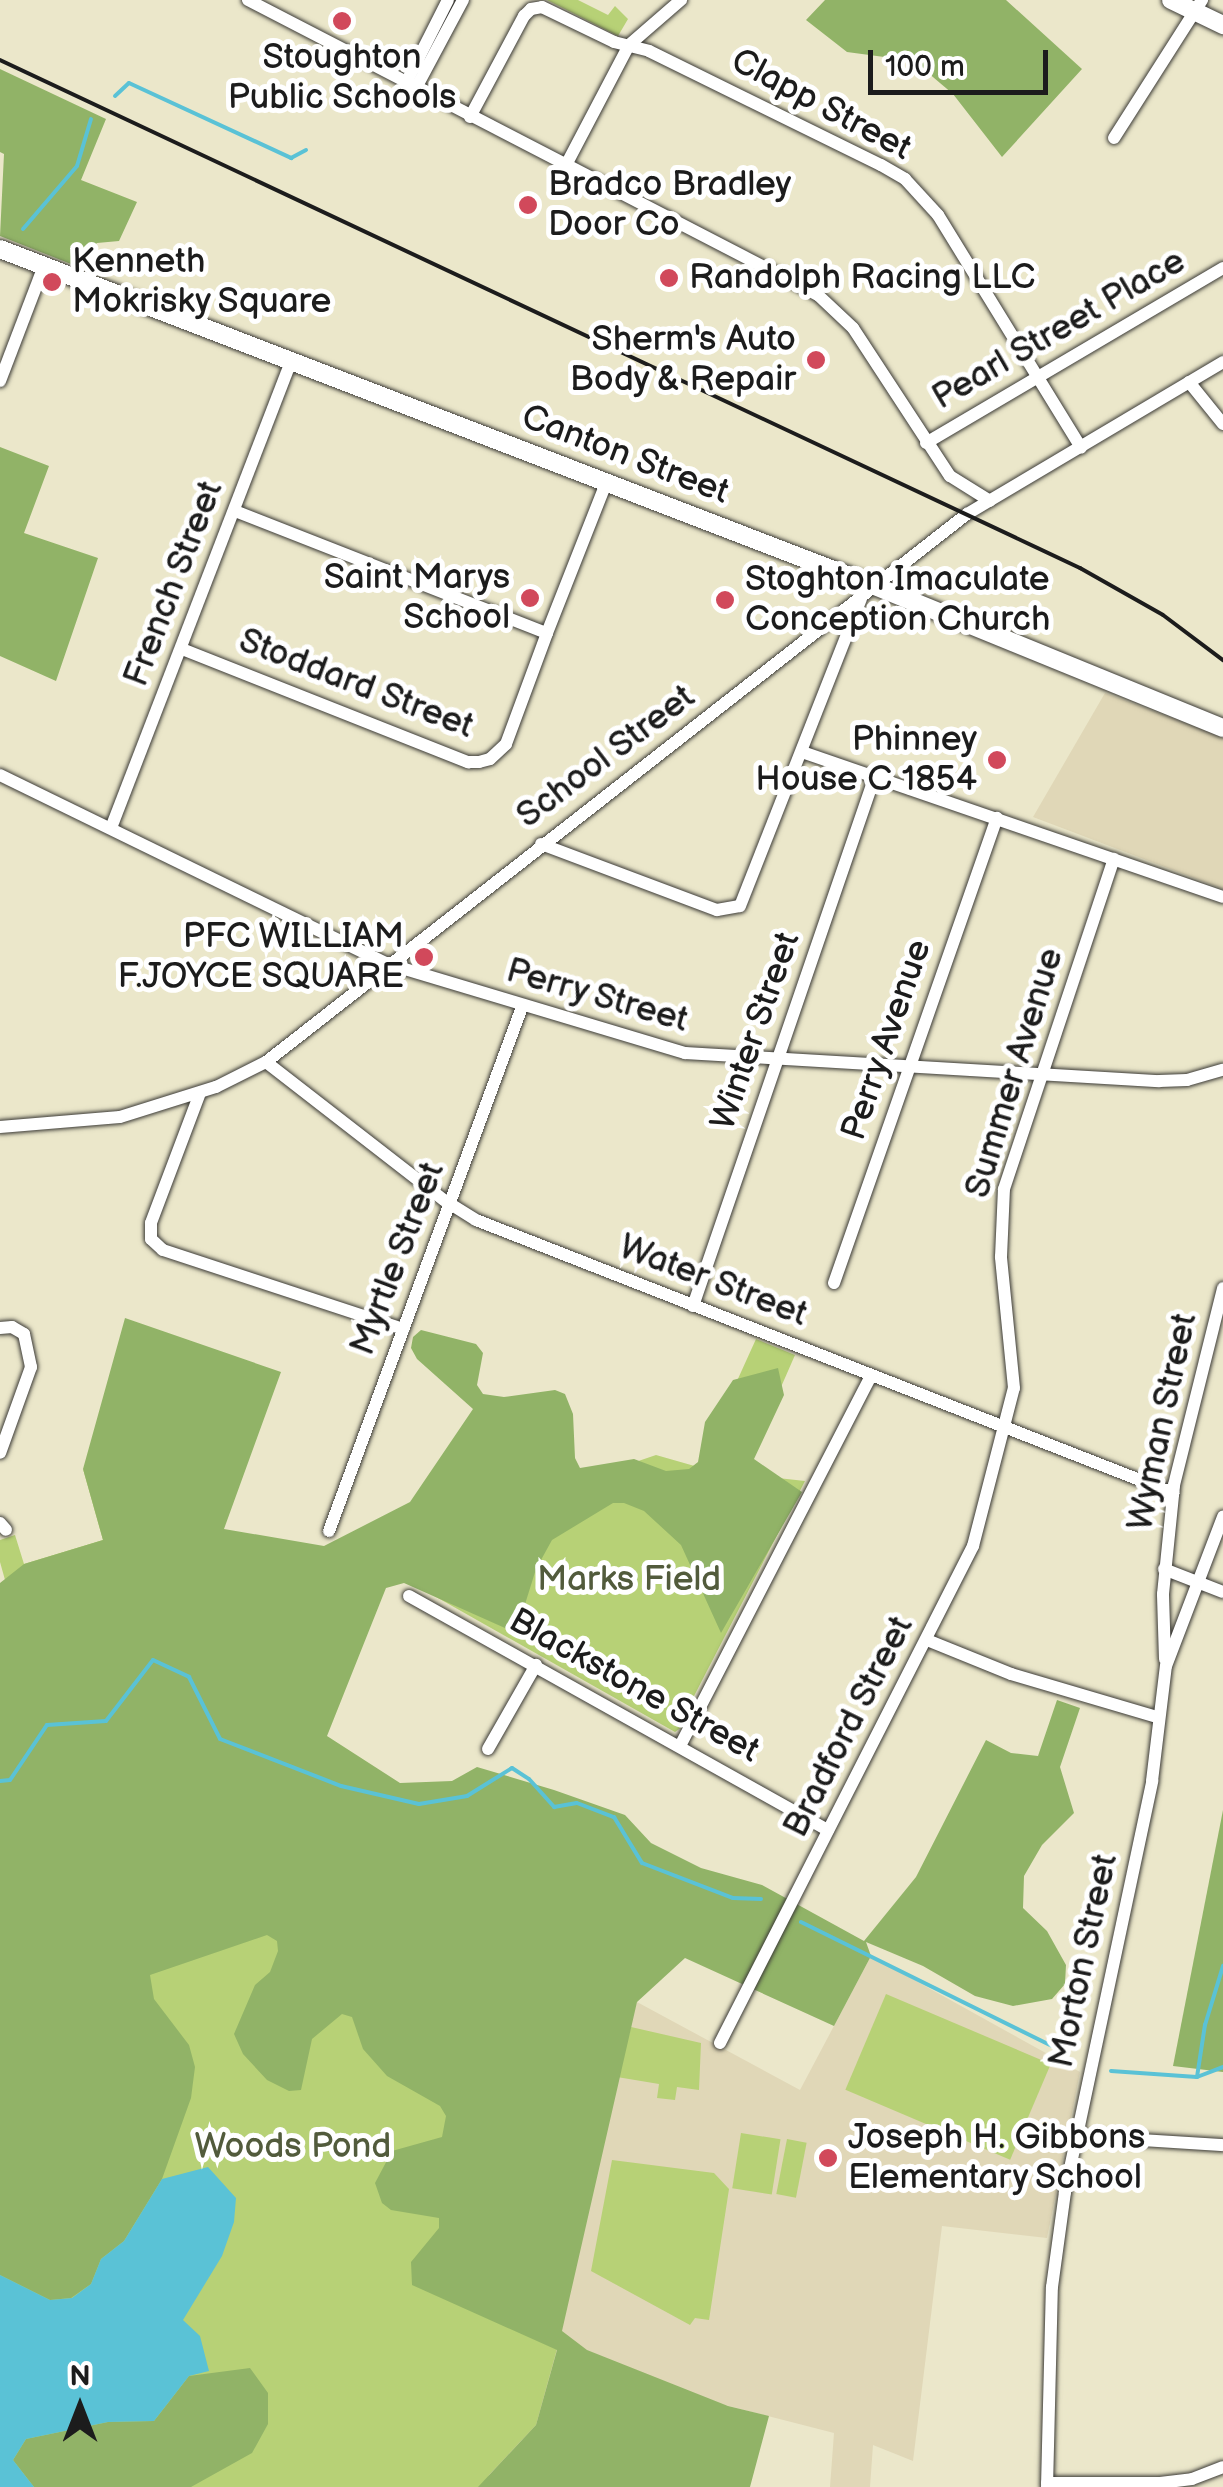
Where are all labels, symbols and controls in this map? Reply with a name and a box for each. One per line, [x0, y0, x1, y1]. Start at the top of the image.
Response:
marker: Stoughton Public Schools [331, 10, 353, 32]
scale bar [873, 30, 1053, 92]
place label: Stoughton Public Schools [227, 37, 457, 119]
street label: Clapp Street [724, 40, 918, 170]
text: 100 m [885, 49, 965, 85]
place label: Bradco Bradley Door Co [548, 164, 791, 246]
marker: Bradco Bradley Door Co [517, 194, 539, 216]
street label: Pearl Street Place [925, 240, 1193, 420]
place label: Kenneth Mokrisky Square [72, 241, 334, 323]
place label: Randolph Racing LLC [689, 257, 1035, 299]
marker: Randolph Racing LLC [658, 267, 680, 289]
marker: Kenneth Mokrisky Square [41, 271, 63, 293]
place label: Sherm's Auto Body & Repair [568, 319, 796, 401]
marker: Sherm's Auto Body & Repair [805, 349, 827, 371]
street label: Canton Street [515, 396, 735, 514]
street label: French Street [116, 475, 232, 693]
place label: Saint Marys School [324, 557, 510, 639]
place label: Stoghton Imaculate Conception Church [745, 559, 1050, 641]
marker: Saint Marys School [519, 587, 541, 609]
marker: Stoghton Imaculate Conception Church [714, 589, 736, 611]
street label: Stoddard Street [233, 620, 479, 748]
street label: School Street [509, 676, 703, 838]
place label: Phinney House C 1854 [755, 719, 977, 801]
marker: Phinney House C 1854 [986, 749, 1008, 771]
place label: PFC WILLIAM F.JOYCE SQUARE [117, 916, 404, 998]
street label: Winter Street [702, 926, 810, 1136]
street label: Perry Avenue [833, 933, 941, 1147]
street label: Summer Avenue [957, 943, 1073, 1203]
marker: PFC WILLIAM F.JOYCE SQUARE [413, 946, 435, 968]
street label: Perry Street [500, 950, 694, 1042]
street label: Myrtle Street [342, 1156, 454, 1362]
street label: Water Street [613, 1226, 813, 1336]
street label: Wyman Street [1119, 1309, 1207, 1535]
park label: Marks Field [537, 1559, 721, 1601]
street label: Blackstone Street [501, 1600, 767, 1772]
street label: Bradford Street [775, 1609, 923, 1845]
street label: Morton Street [1041, 1850, 1127, 2072]
place label: Joseph H. Gibbons Elementary School [848, 2117, 1145, 2199]
park label: Woods Pond [195, 2126, 391, 2168]
marker: Joseph H. Gibbons Elementary School [817, 2147, 839, 2169]
north arrow [30, 2357, 130, 2457]
text: N [69, 2360, 91, 2393]

